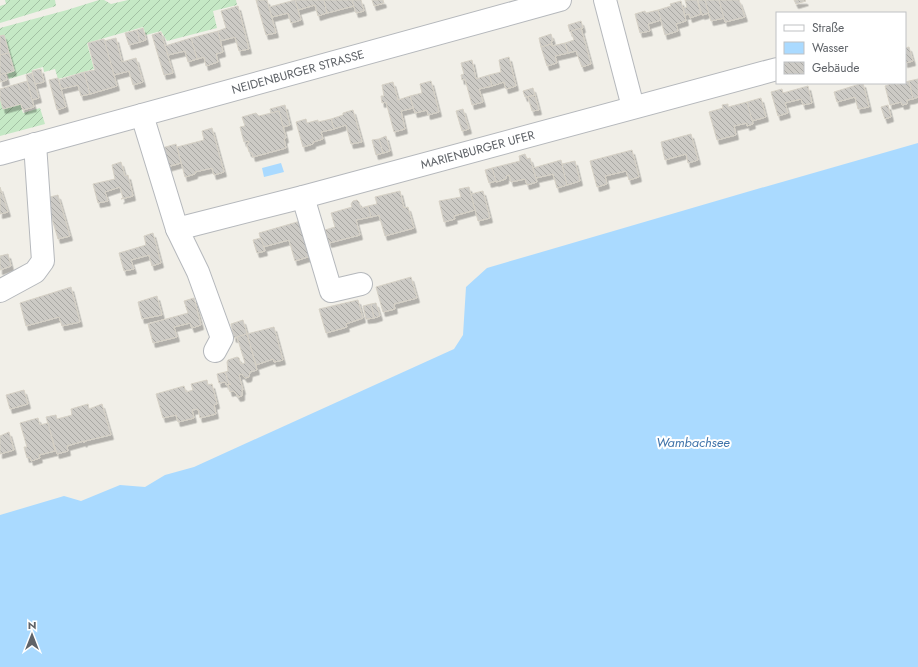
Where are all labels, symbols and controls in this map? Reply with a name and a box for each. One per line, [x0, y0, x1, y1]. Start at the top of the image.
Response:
legend [776, 12, 906, 84]
text: Straße [812, 19, 844, 37]
text: Wasser [812, 39, 849, 57]
street label: NEIDENBURGER STRASSE [230, 45, 366, 99]
text: Gebäude [812, 59, 859, 77]
street label: MARIENBURGER UFER [419, 126, 537, 174]
water label: Wambachsee [656, 433, 730, 452]
north arrow [12, 615, 52, 655]
text: N [28, 617, 36, 633]

